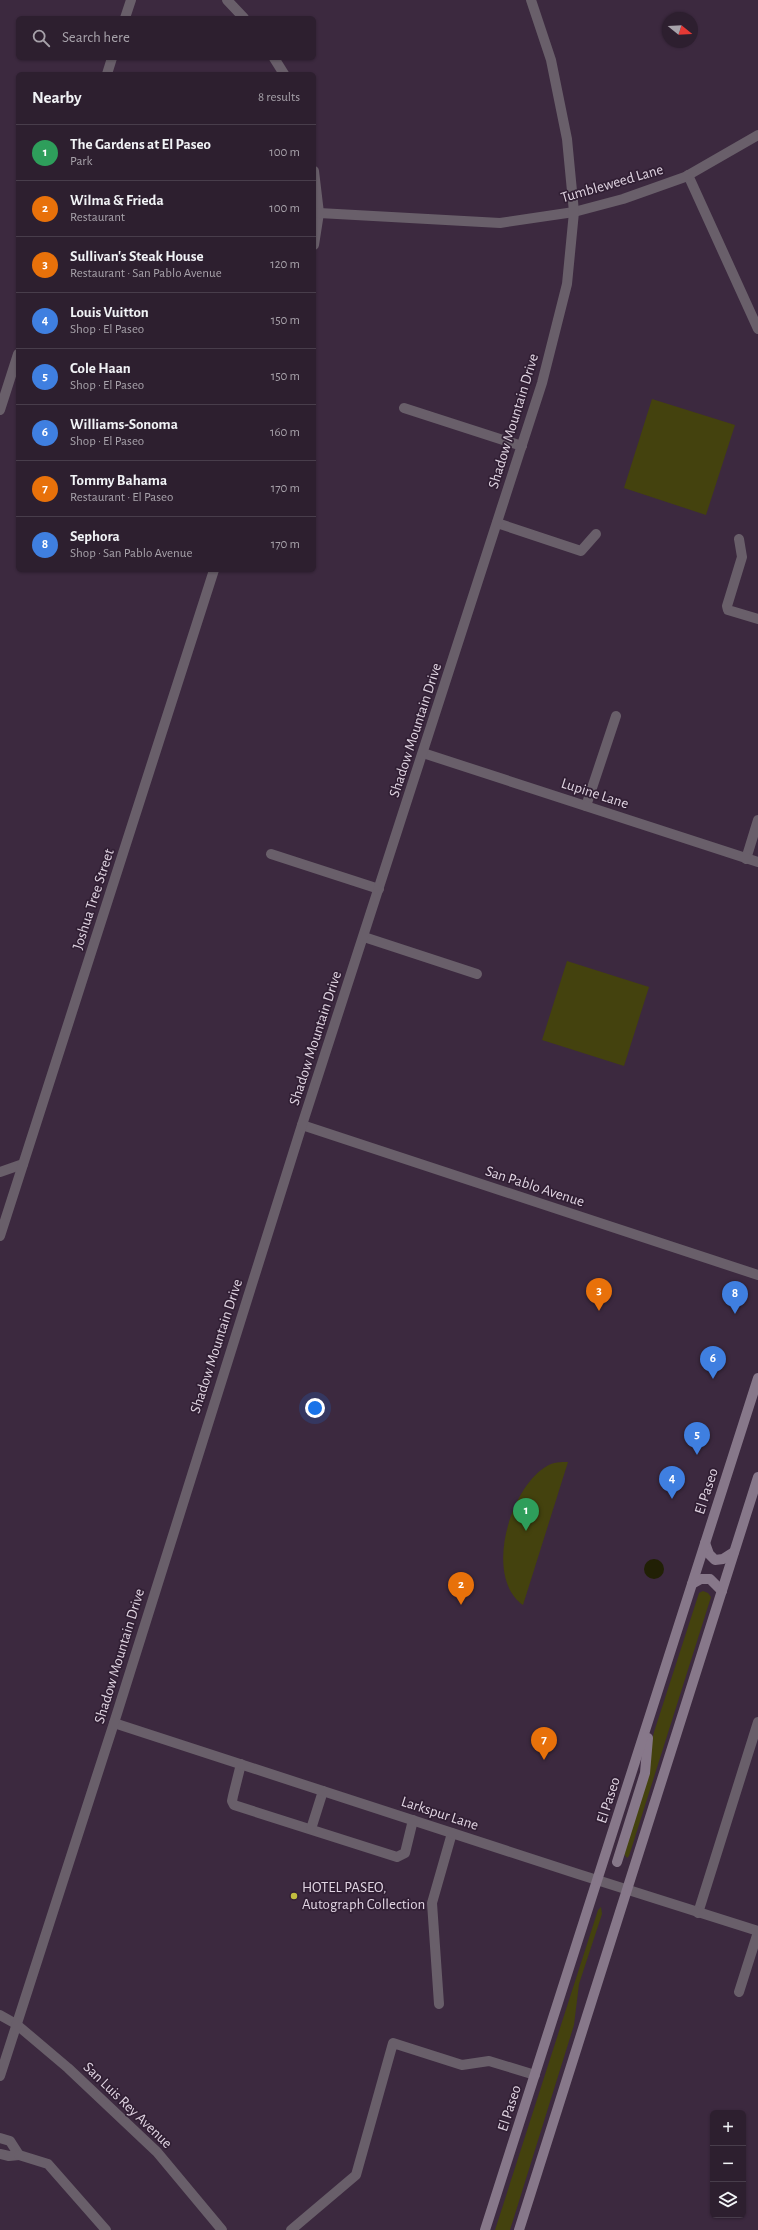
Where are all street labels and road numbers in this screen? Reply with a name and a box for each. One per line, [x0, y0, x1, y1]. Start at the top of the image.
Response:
street label: Tumbleweed Lane [559, 162, 665, 205]
street label: Shadow Mountain Drive [486, 352, 541, 490]
street label: Shadow Mountain Drive [387, 661, 444, 799]
street label: Lupine Lane [559, 776, 631, 811]
street label: Joshua Tree Street [70, 847, 117, 951]
street label: Shadow Mountain Drive [287, 969, 344, 1107]
street label: San Pablo Avenue [483, 1163, 586, 1210]
street label: Shadow Mountain Drive [188, 1277, 245, 1415]
street label: El Paseo [692, 1466, 721, 1516]
street label: Shadow Mountain Drive [92, 1587, 147, 1725]
street label: El Paseo [594, 1775, 623, 1825]
street label: Larkspur Lane [399, 1794, 480, 1833]
street label: San Luis Rey Avenue [80, 2059, 175, 2151]
street label: El Paseo [495, 2083, 524, 2133]

